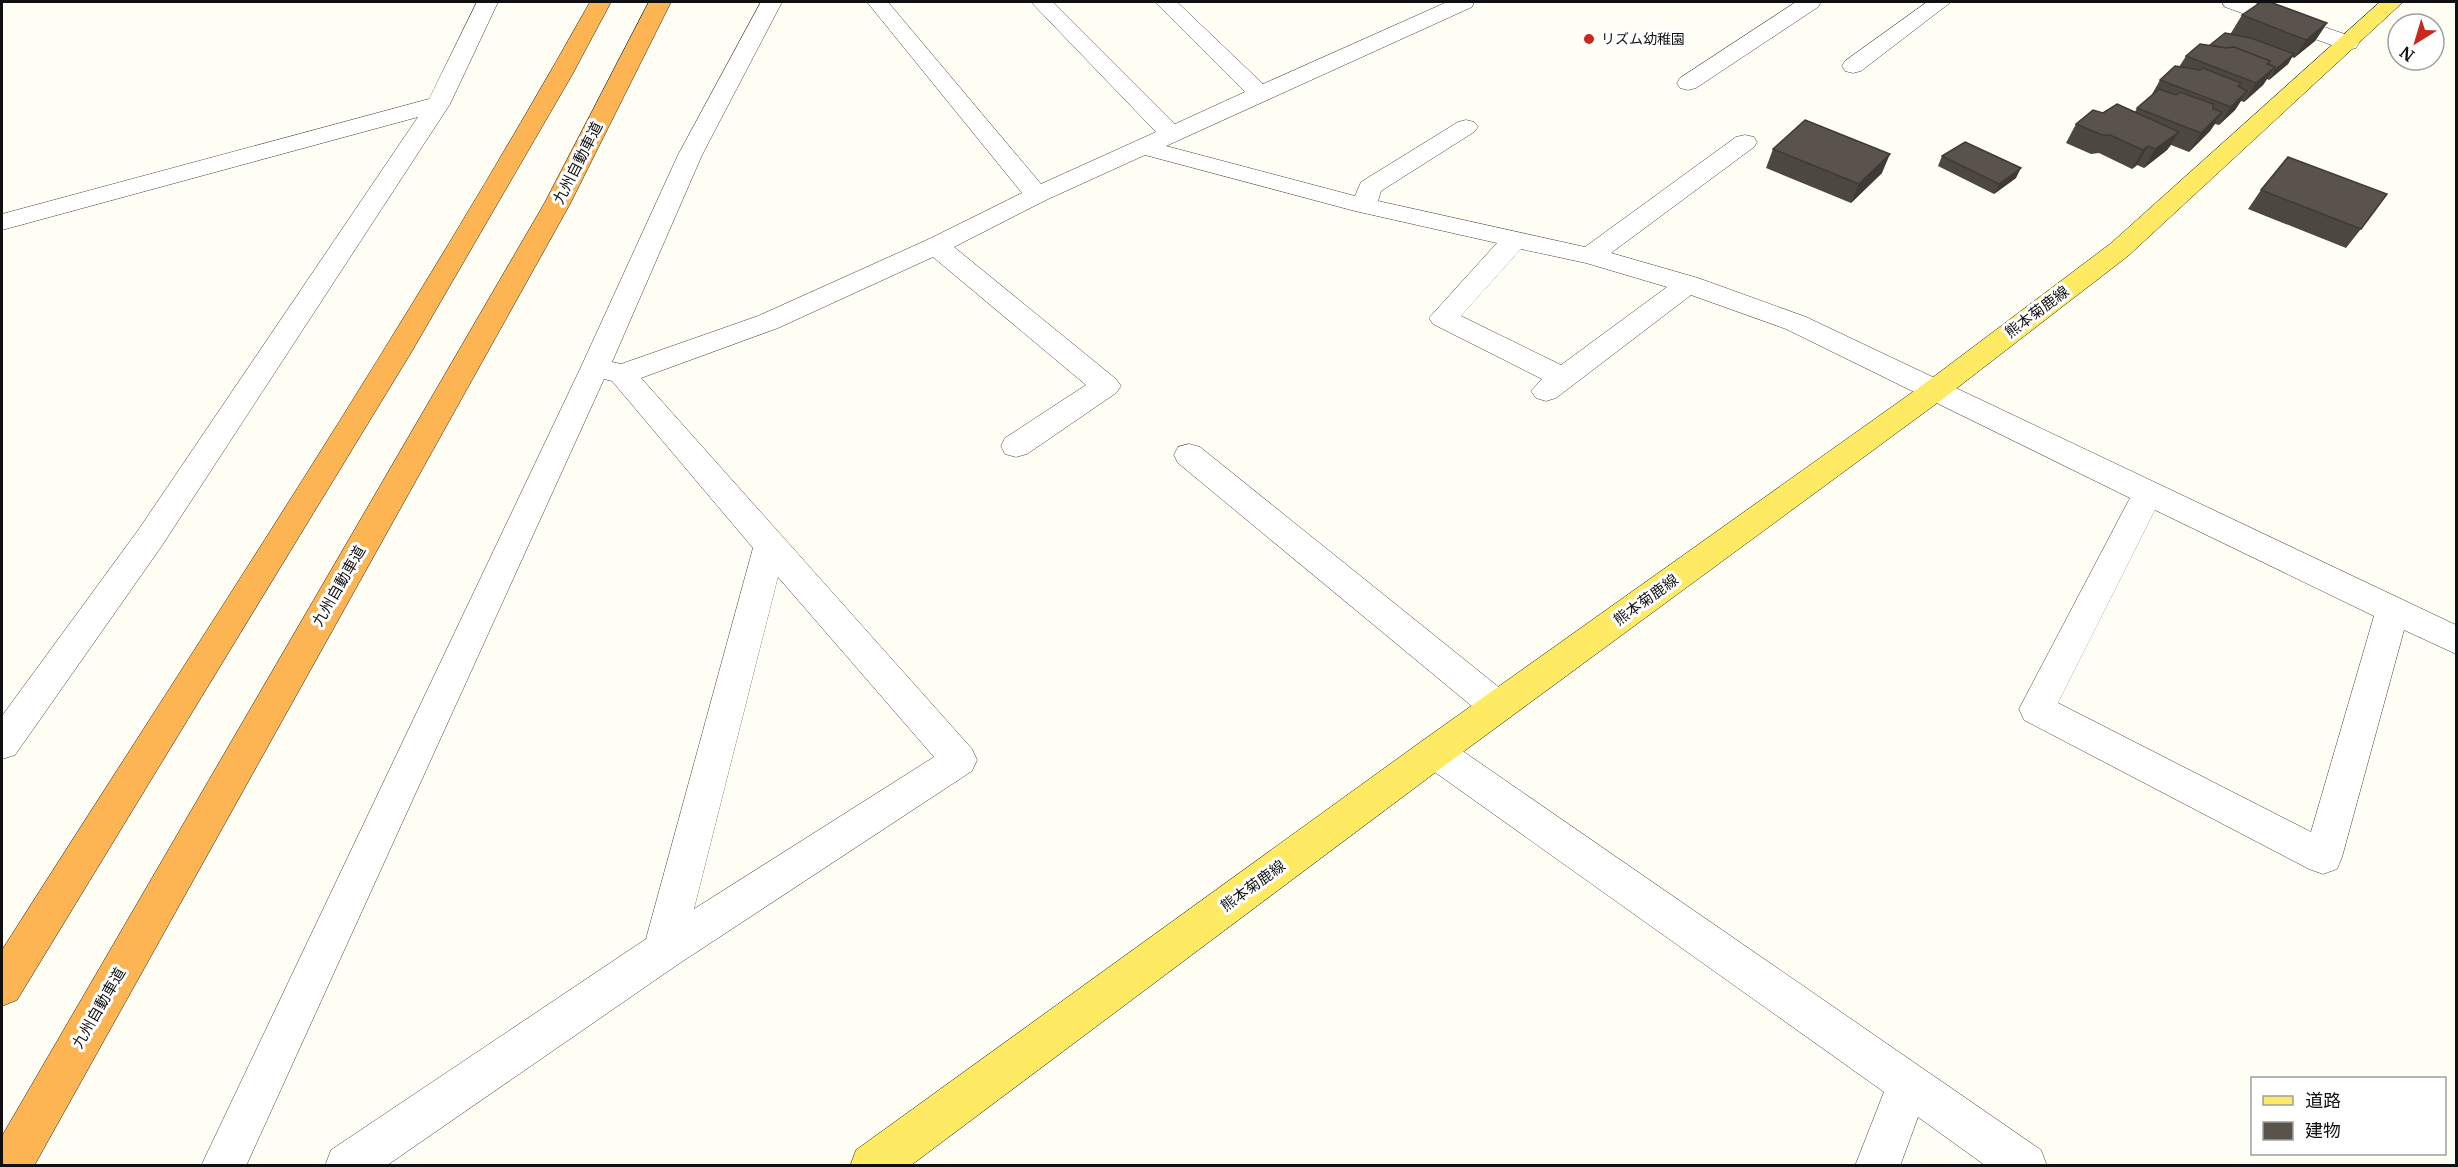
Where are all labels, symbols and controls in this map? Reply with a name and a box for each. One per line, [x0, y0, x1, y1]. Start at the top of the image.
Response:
north arrow [2386, 12, 2446, 72]
place label: リズム幼稚園 [1601, 30, 1685, 48]
marker: リズム幼稚園 [1582, 32, 1596, 46]
text: N [2396, 42, 2418, 66]
street label: 九州自動車道 [549, 118, 606, 207]
street label: 熊本菊鹿線 [2001, 281, 2072, 342]
street label: 九州自動車道 [308, 542, 369, 629]
street label: 熊本菊鹿線 [1610, 570, 1682, 629]
street label: 熊本菊鹿線 [1217, 856, 1289, 915]
street label: 九州自動車道 [68, 964, 129, 1051]
legend [2251, 1077, 2446, 1155]
text: 道路 [2305, 1089, 2341, 1112]
text: 建物 [2305, 1119, 2341, 1142]

